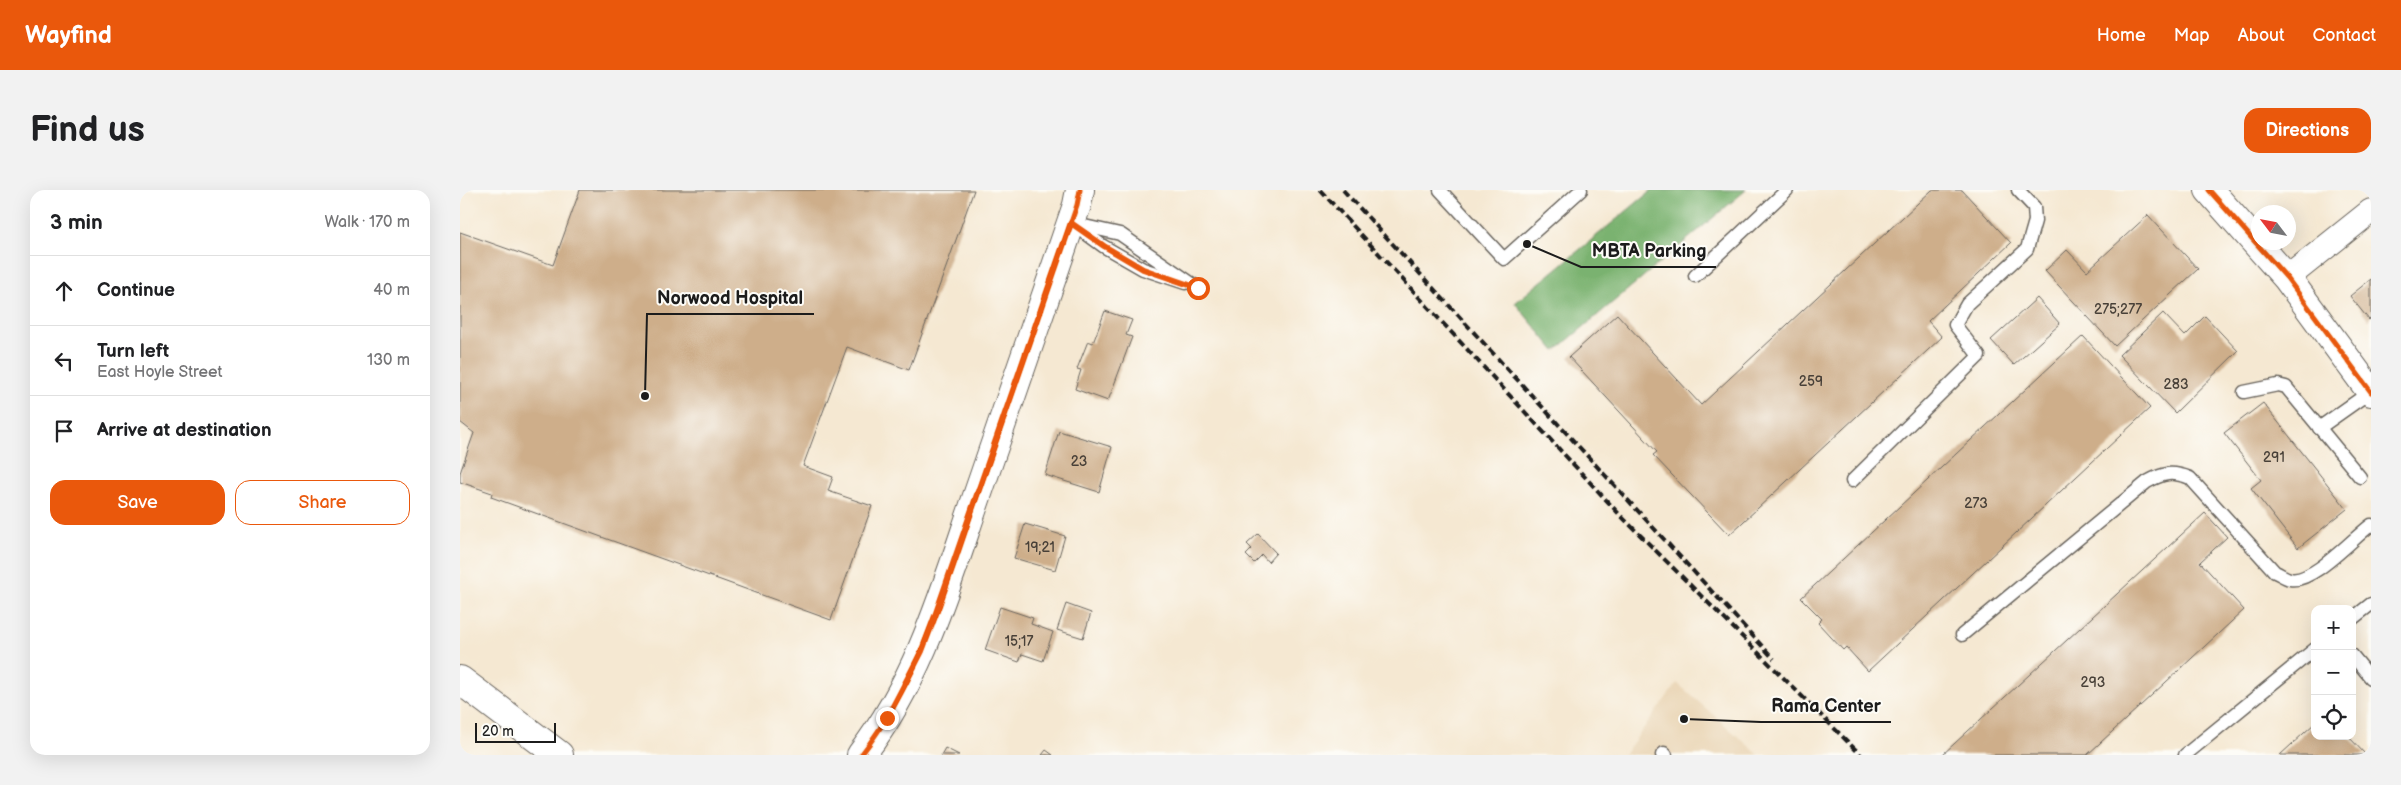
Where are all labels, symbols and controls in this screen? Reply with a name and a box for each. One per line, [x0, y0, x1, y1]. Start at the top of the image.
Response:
text: Wayfind [25, 21, 112, 50]
text: Home [2097, 25, 2146, 46]
text: Map [2174, 25, 2210, 46]
text: About [2238, 25, 2285, 46]
text: Contact [2313, 25, 2376, 46]
button: Directions [2244, 108, 2371, 153]
text: Find us [30, 109, 145, 152]
north arrow [2251, 205, 2296, 250]
text: 3 min [50, 210, 103, 235]
text: Walk · 170 m [324, 213, 410, 232]
callout: MBTA Parking [1581, 234, 1716, 267]
text: MBTA Parking [1592, 241, 1706, 262]
icon: ahead [50, 277, 78, 305]
route start [1187, 277, 1210, 300]
text: Continue [97, 279, 175, 302]
text: 40 m [373, 281, 410, 300]
callout: Norwood Hospital [647, 281, 814, 314]
text: Norwood Hospital [657, 288, 803, 309]
house number: 275;277 [2094, 301, 2142, 318]
text: Turn left [97, 340, 169, 363]
icon: left [50, 347, 78, 375]
text: 130 m [367, 351, 410, 370]
text: East Hoyle Street [97, 363, 222, 382]
house number: 259 [1799, 373, 1823, 390]
house number: 283 [2163, 376, 2189, 393]
icon: arrive [50, 417, 78, 445]
text: Arrive at destination [97, 419, 272, 442]
house number: 291 [2263, 449, 2285, 466]
house number: 23 [1071, 453, 1087, 470]
button: Save [50, 480, 225, 525]
button: Share [235, 480, 410, 525]
house number: 273 [1964, 495, 1988, 512]
house number: 19;21 [1025, 539, 1055, 556]
map controls [2311, 605, 2356, 740]
button: + [2311, 605, 2356, 650]
house number: 15;17 [1005, 633, 1033, 650]
button: − [2311, 650, 2356, 695]
house number: 293 [2081, 674, 2105, 691]
callout: Rama Center [1761, 689, 1891, 722]
button: locate [2311, 695, 2356, 740]
text: Rama Center [1771, 696, 1882, 717]
route end [876, 707, 899, 730]
scale bar [475, 720, 556, 743]
text: 20 m [482, 723, 514, 740]

